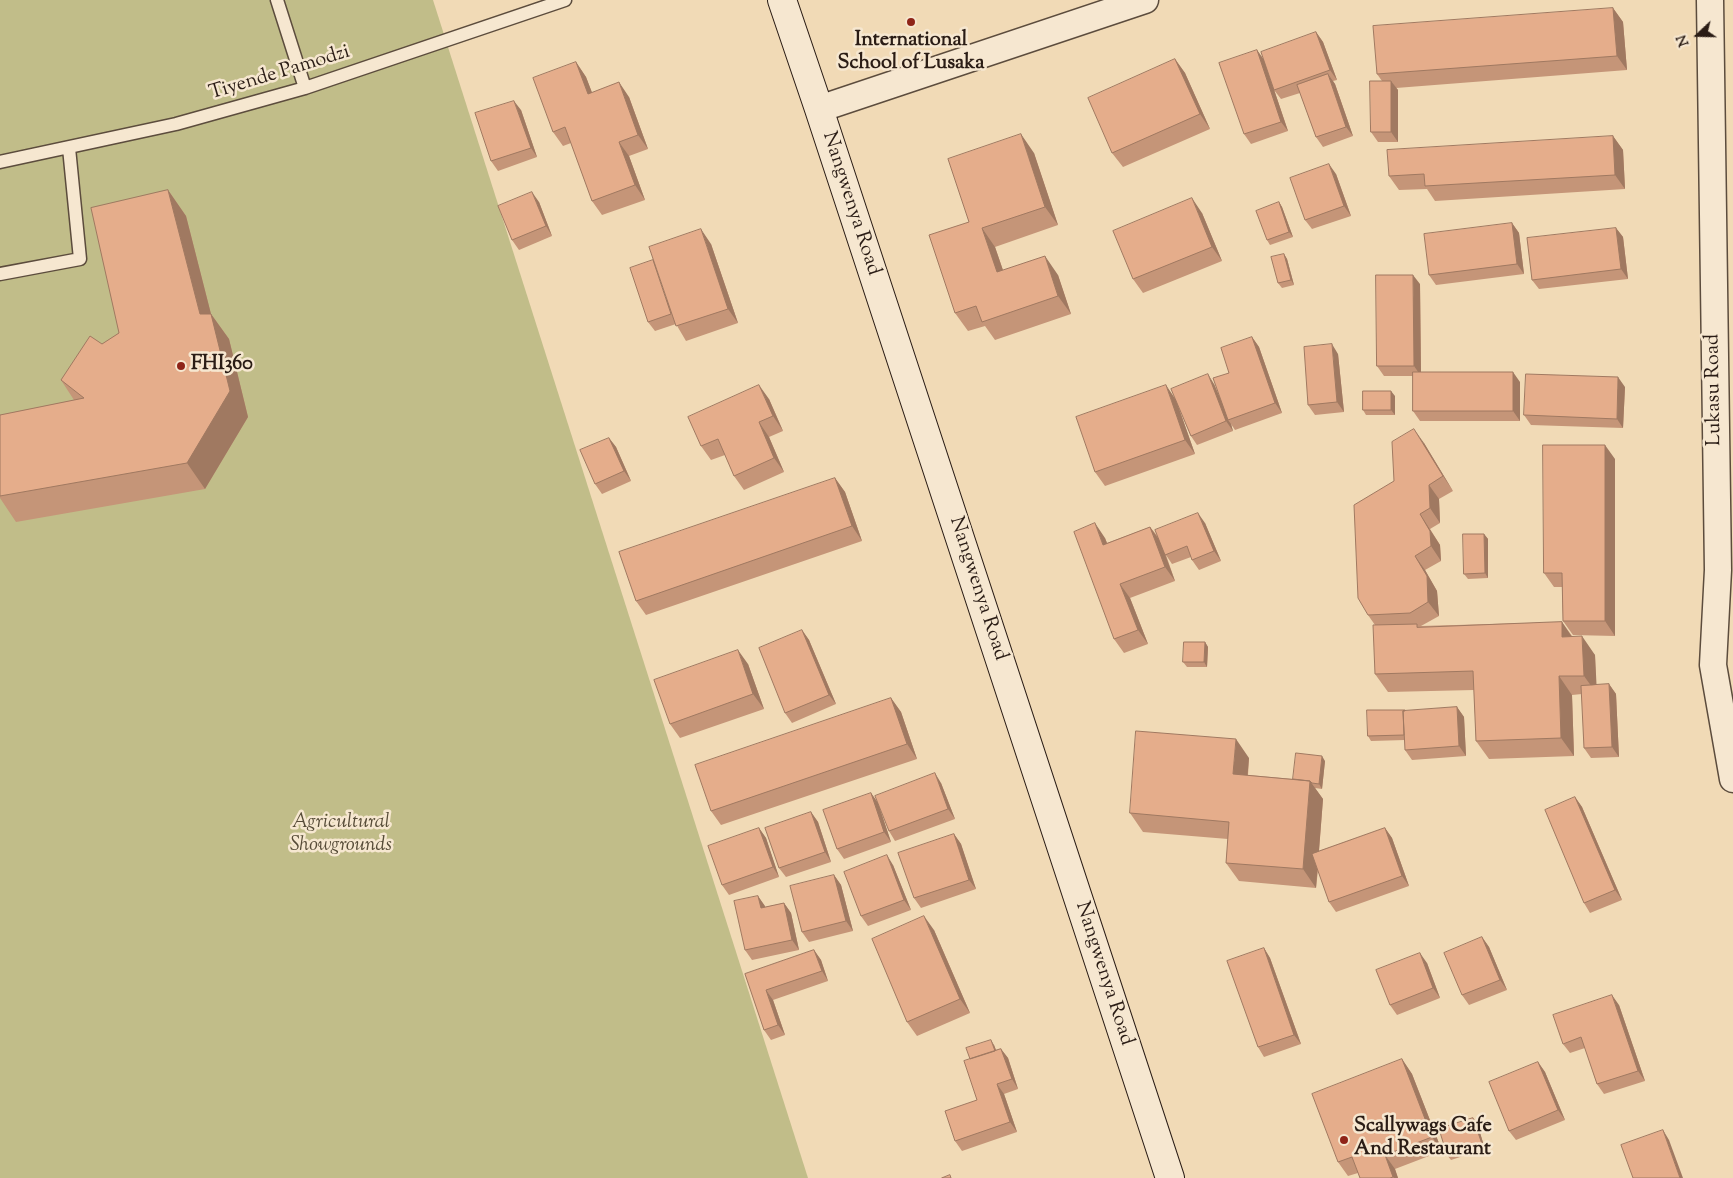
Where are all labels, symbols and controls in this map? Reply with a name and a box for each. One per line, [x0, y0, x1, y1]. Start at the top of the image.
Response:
north arrow [1673, 10, 1723, 60]
marker: International School of Lusaka [905, 16, 917, 28]
place label: International School of Lusaka [838, 30, 984, 77]
text: N [1673, 32, 1695, 49]
street label: Tiyende Pamodzi [207, 41, 353, 107]
street label: Nangwenya Road [815, 129, 885, 279]
street label: Lukasu Road [1702, 334, 1728, 446]
place label: FHI360 [191, 354, 253, 378]
marker: FHI360 [175, 360, 187, 372]
street label: Nangwenya Road [942, 514, 1012, 664]
park label: Agricultural Showgrounds [290, 812, 392, 859]
street label: Nangwenya Road [1068, 899, 1138, 1049]
place label: Scallywags Cafe And Restaurant [1354, 1116, 1492, 1163]
marker: Scallywags Cafe And Restaurant [1338, 1134, 1350, 1146]

